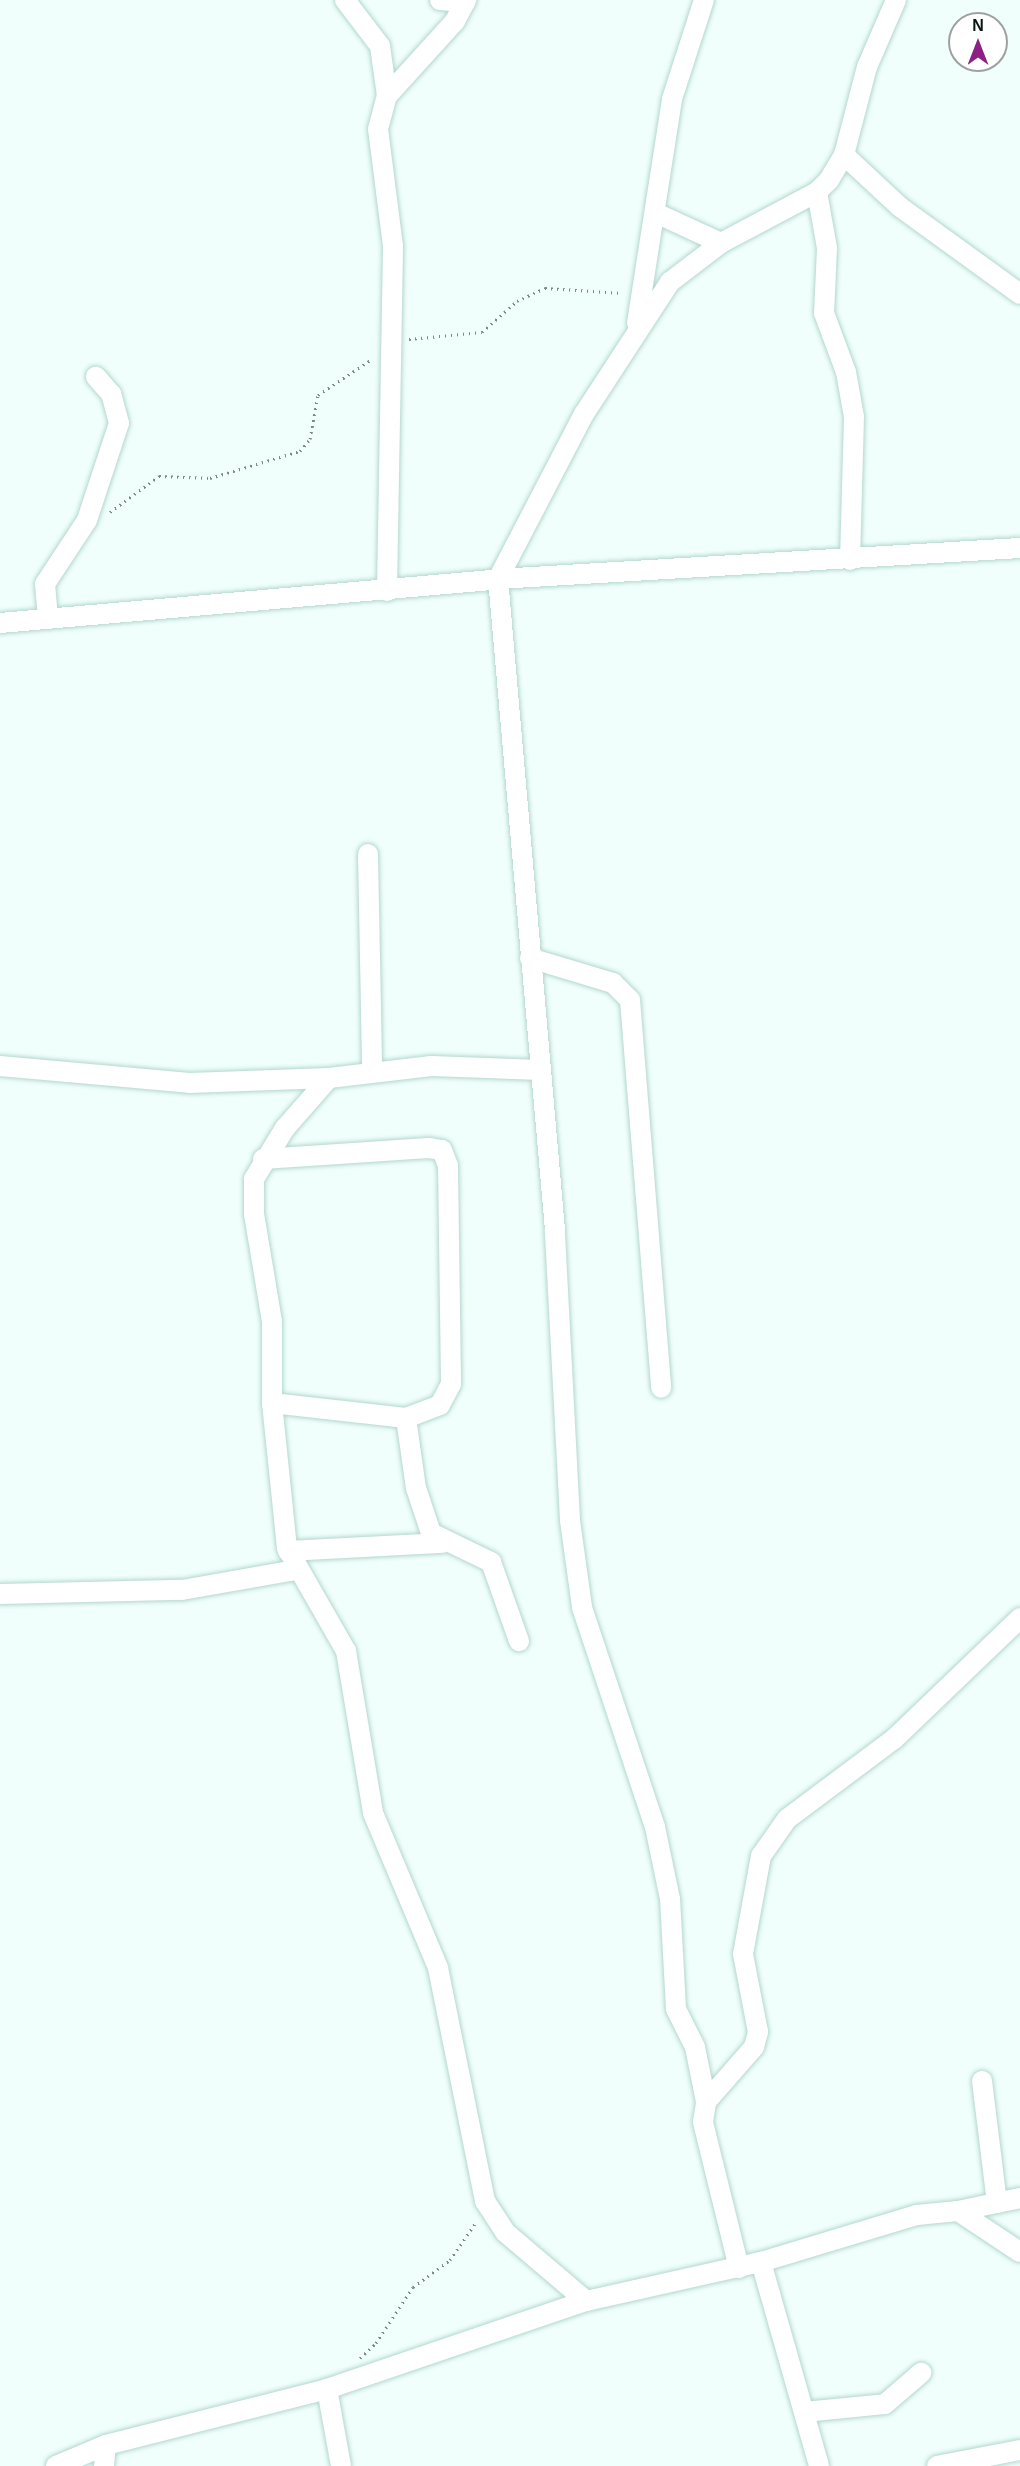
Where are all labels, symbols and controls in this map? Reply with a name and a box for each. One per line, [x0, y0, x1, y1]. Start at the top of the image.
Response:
north arrow [948, 12, 1008, 72]
text: N [972, 17, 984, 34]

